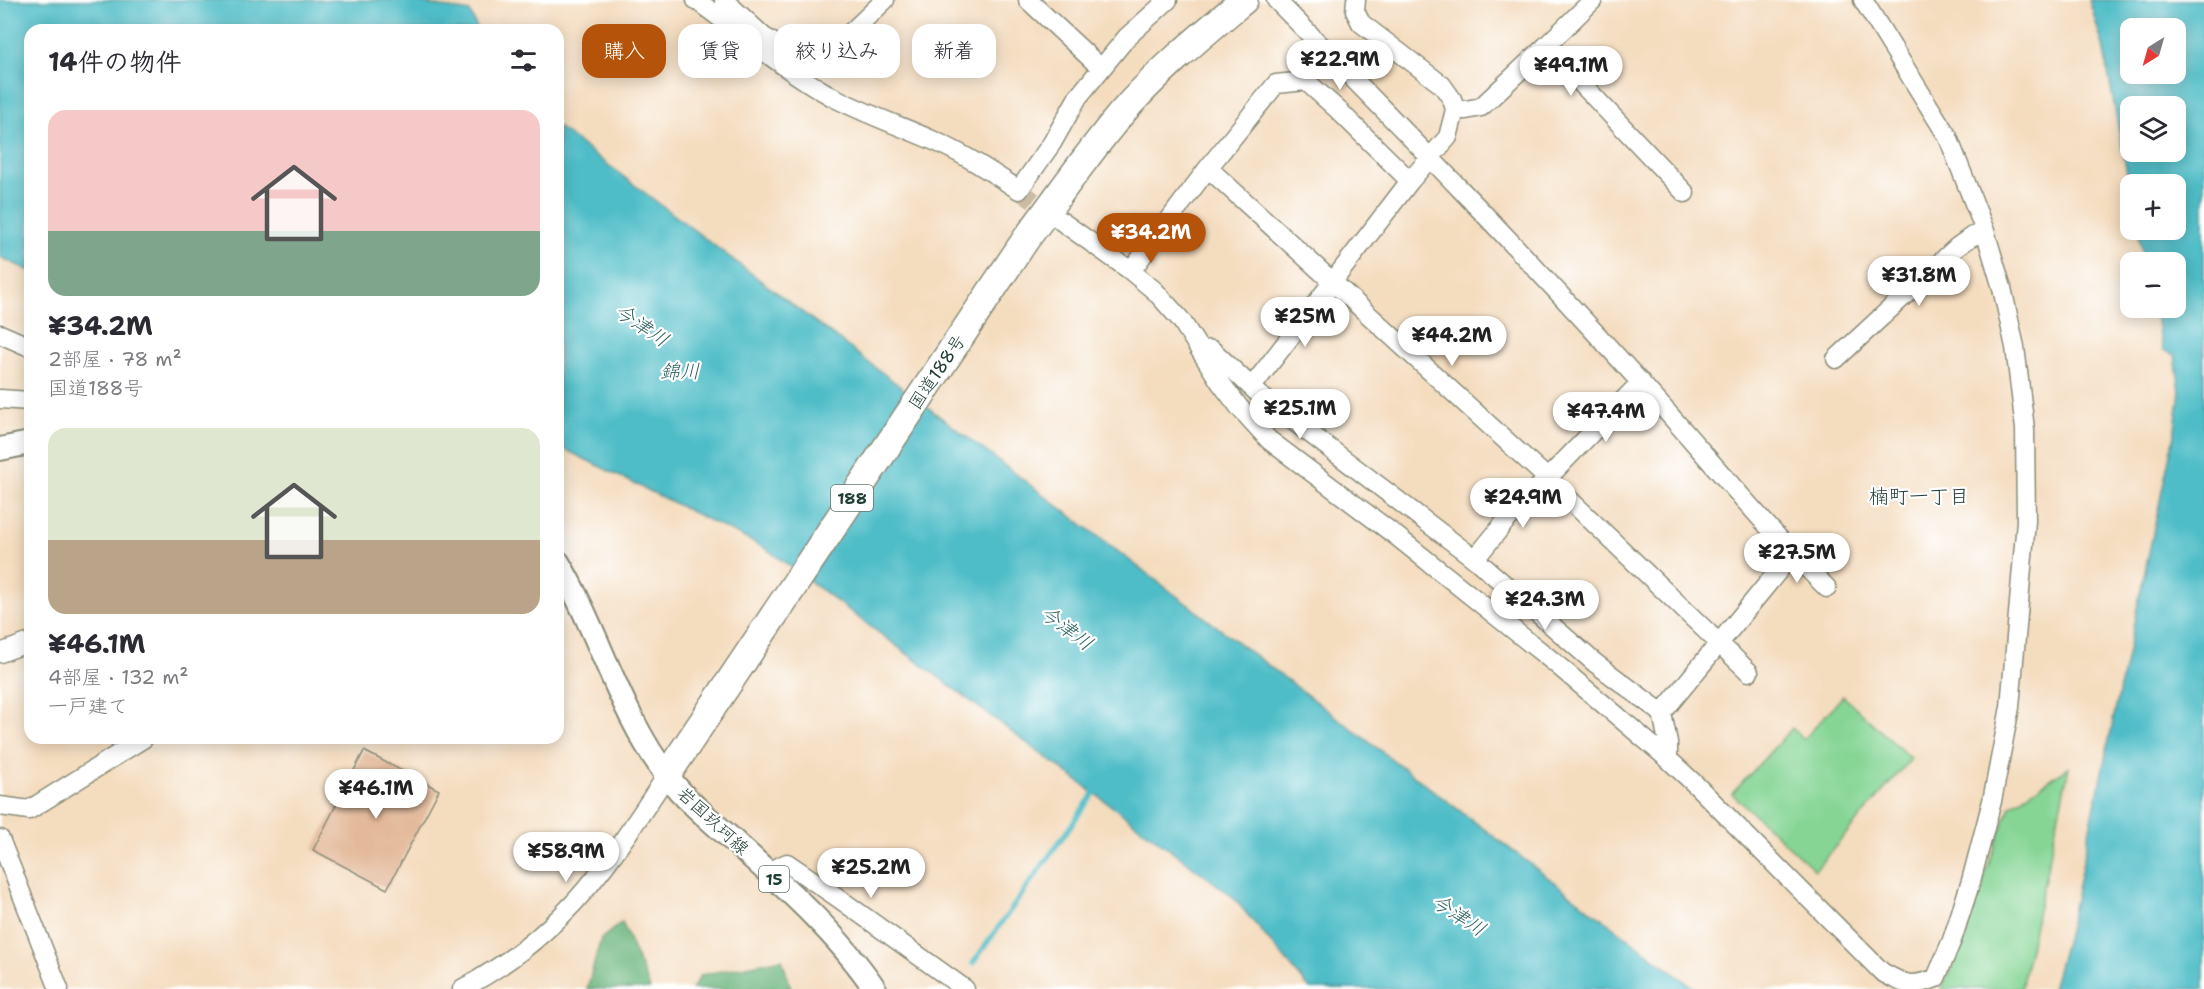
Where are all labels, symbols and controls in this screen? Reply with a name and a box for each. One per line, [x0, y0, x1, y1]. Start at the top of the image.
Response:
north arrow [2120, 18, 2186, 84]
map controls [2120, 18, 2186, 318]
chip: 購入 [582, 24, 666, 78]
chip: 賃貸 [678, 24, 762, 78]
chip: 絞り込み [774, 24, 900, 78]
chip: 新着 [912, 24, 996, 78]
pin: ¥22.9M [1291, 40, 1389, 91]
text: 14件の物件 [48, 44, 182, 79]
icon: filters [507, 44, 540, 77]
text: ¥22.9M [1300, 46, 1380, 72]
pin: ¥49.1M [1522, 46, 1620, 97]
text: ¥49.1M [1534, 52, 1608, 78]
button: layers [2120, 96, 2186, 162]
icon: home [240, 149, 348, 257]
button: + [2120, 174, 2186, 240]
pin: ¥34.2M [1102, 213, 1200, 264]
text: ¥34.2M [1111, 219, 1191, 245]
button: − [2120, 252, 2186, 318]
pin: ¥31.8M [1870, 256, 1968, 307]
text: ¥31.8M [1881, 262, 1957, 288]
water label: 今津川 [610, 297, 674, 353]
pin: ¥25M [1269, 297, 1341, 348]
text: ¥25M [1275, 303, 1335, 329]
text: ¥34.2M [48, 308, 153, 343]
pin: ¥44.2M [1403, 316, 1501, 367]
text: ¥44.2M [1412, 322, 1492, 348]
street label: 国道188号 [903, 330, 971, 414]
text: 2部屋 · 78 m² [48, 346, 182, 372]
water label: 錦川 [660, 358, 700, 384]
text: 国道188号 [48, 375, 144, 401]
pin: ¥25.1M [1251, 389, 1349, 440]
pin: ¥47.4M [1557, 392, 1655, 443]
text: ¥25.1M [1263, 395, 1337, 421]
text: ¥47.4M [1567, 398, 1645, 424]
icon: home [240, 467, 348, 575]
pin: ¥24.9M [1474, 478, 1572, 529]
district label: 楠町一丁目 [1869, 483, 1969, 509]
text: ¥24.9M [1484, 484, 1562, 510]
road number: 188 [831, 485, 873, 511]
pin: ¥27.5M [1748, 533, 1846, 584]
text: ¥27.5M [1758, 539, 1836, 565]
pin: ¥24.3M [1496, 580, 1594, 631]
text: ¥24.3M [1505, 586, 1585, 612]
water label: 今津川 [1035, 600, 1099, 656]
text: ¥46.1M [48, 626, 145, 661]
text: 4部屋 · 132 m² [48, 664, 189, 690]
text: 一戸建て [48, 693, 128, 719]
pin: ¥46.1M [327, 769, 425, 820]
text: ¥46.1M [339, 775, 413, 801]
street label: 岩国玖珂線 [672, 782, 754, 860]
pin: ¥58.9M [517, 832, 615, 883]
text: ¥58.9M [527, 838, 605, 864]
pin: ¥25.2M [822, 848, 920, 899]
text: ¥25.2M [831, 854, 911, 880]
road number: 15 [759, 866, 789, 892]
water label: 今津川 [1427, 888, 1491, 942]

